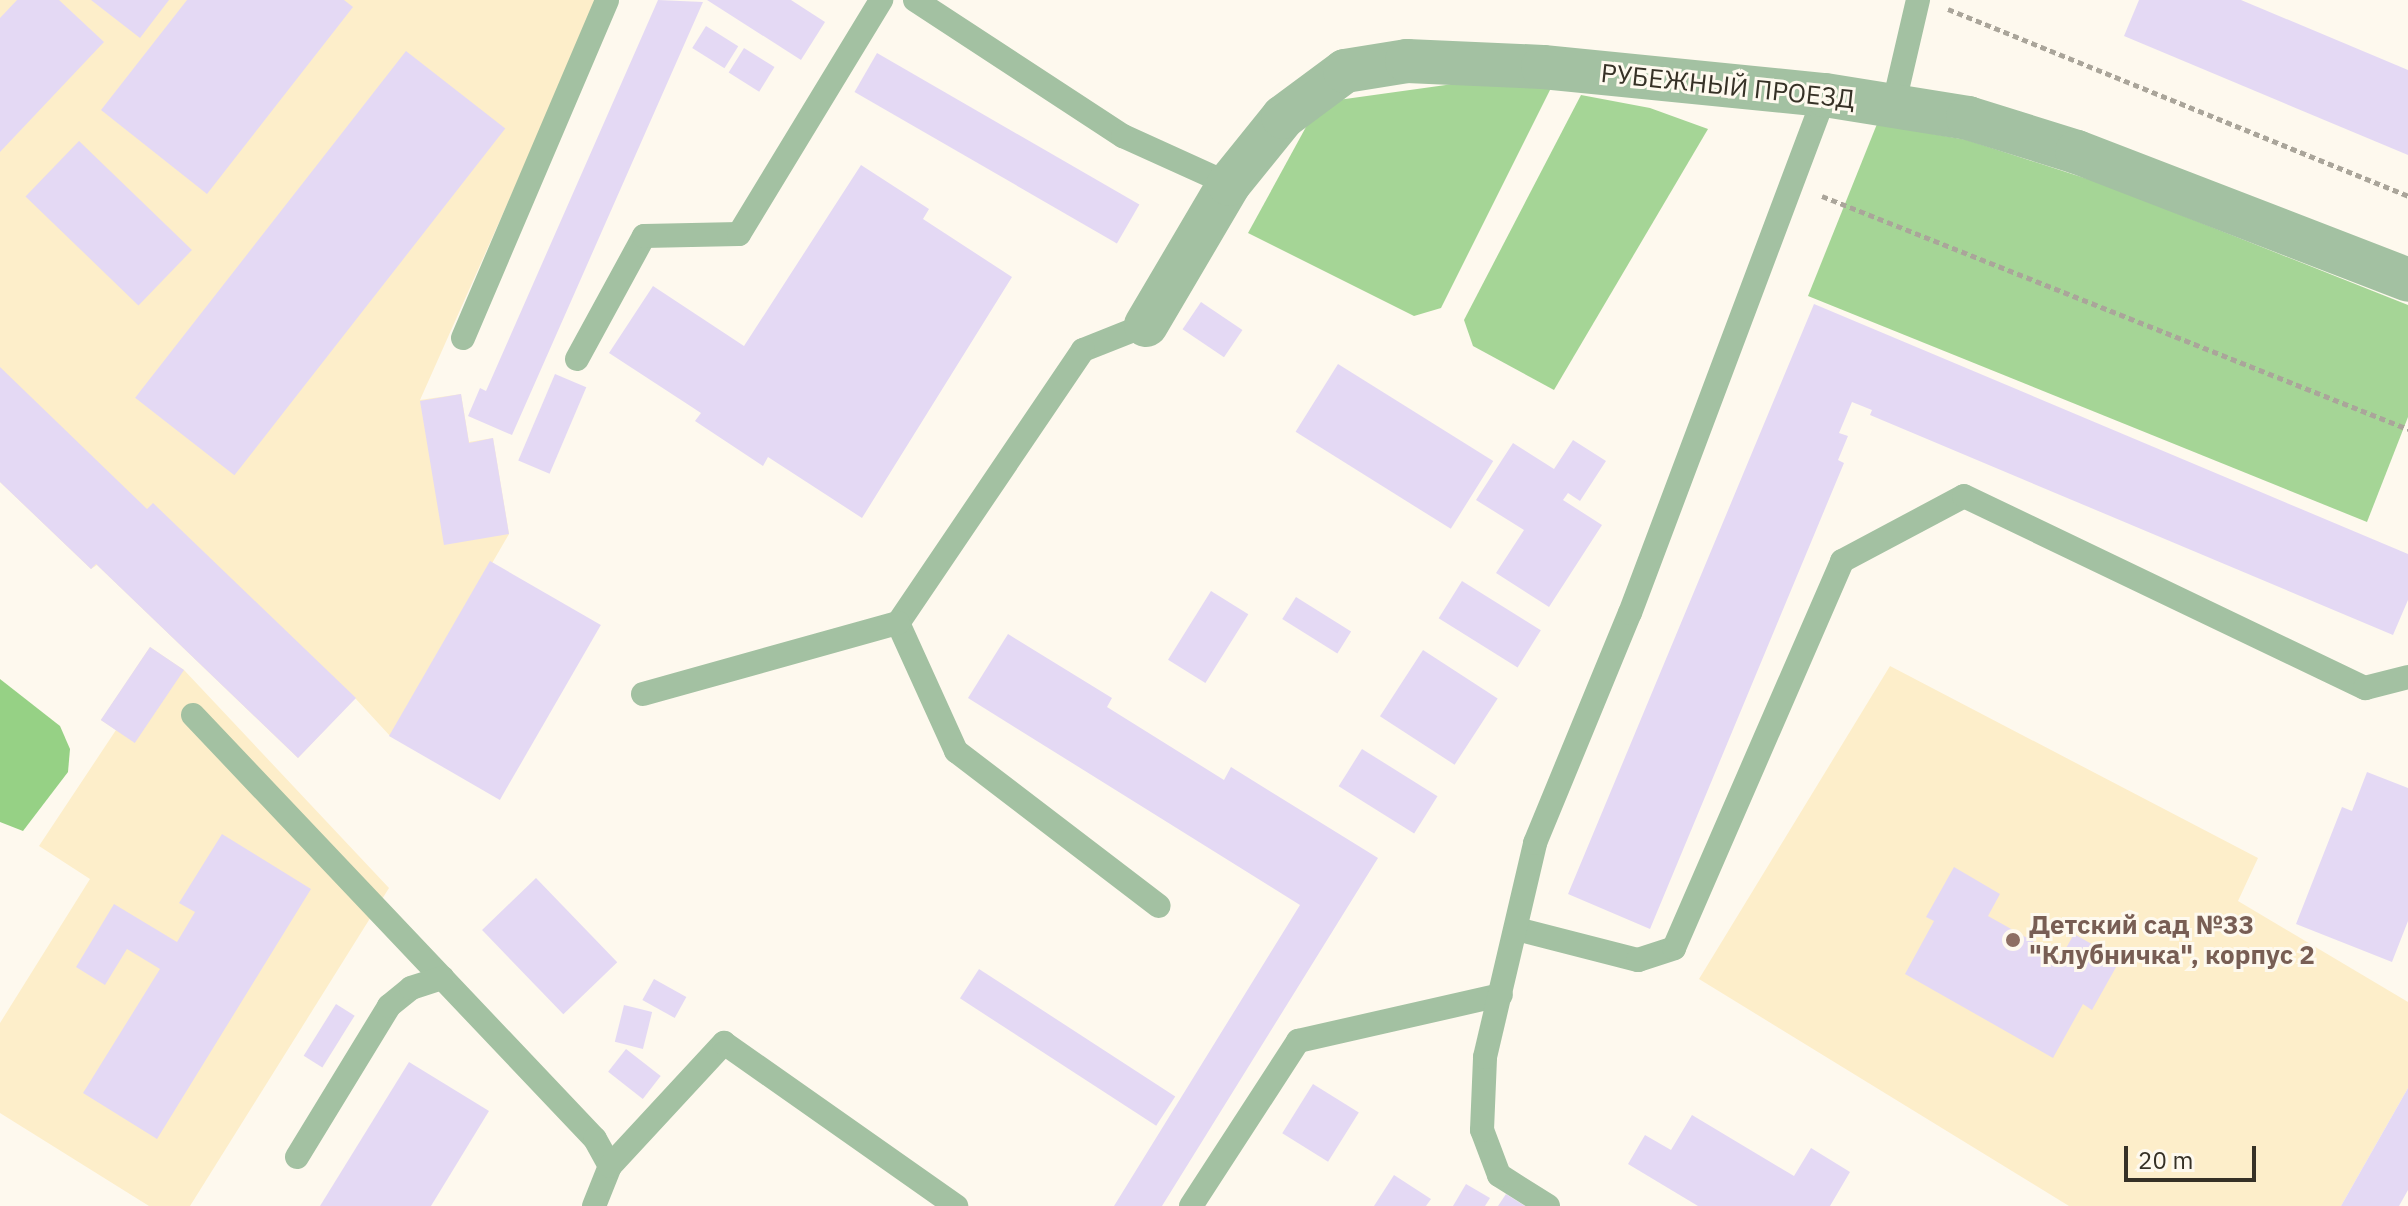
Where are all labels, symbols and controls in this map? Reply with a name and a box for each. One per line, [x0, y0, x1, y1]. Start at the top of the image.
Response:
street label: РУБЕЖНЫЙ ПРОЕЗД [1599, 57, 1857, 115]
place label: Детский сад №33 "Клубничка", корпус 2 [2029, 909, 2315, 970]
marker: Детский сад №33 "Клубничка", корпус 2 [2004, 931, 2022, 949]
scale bar [2128, 1130, 2260, 1180]
text: 20 m [2138, 1144, 2193, 1176]

